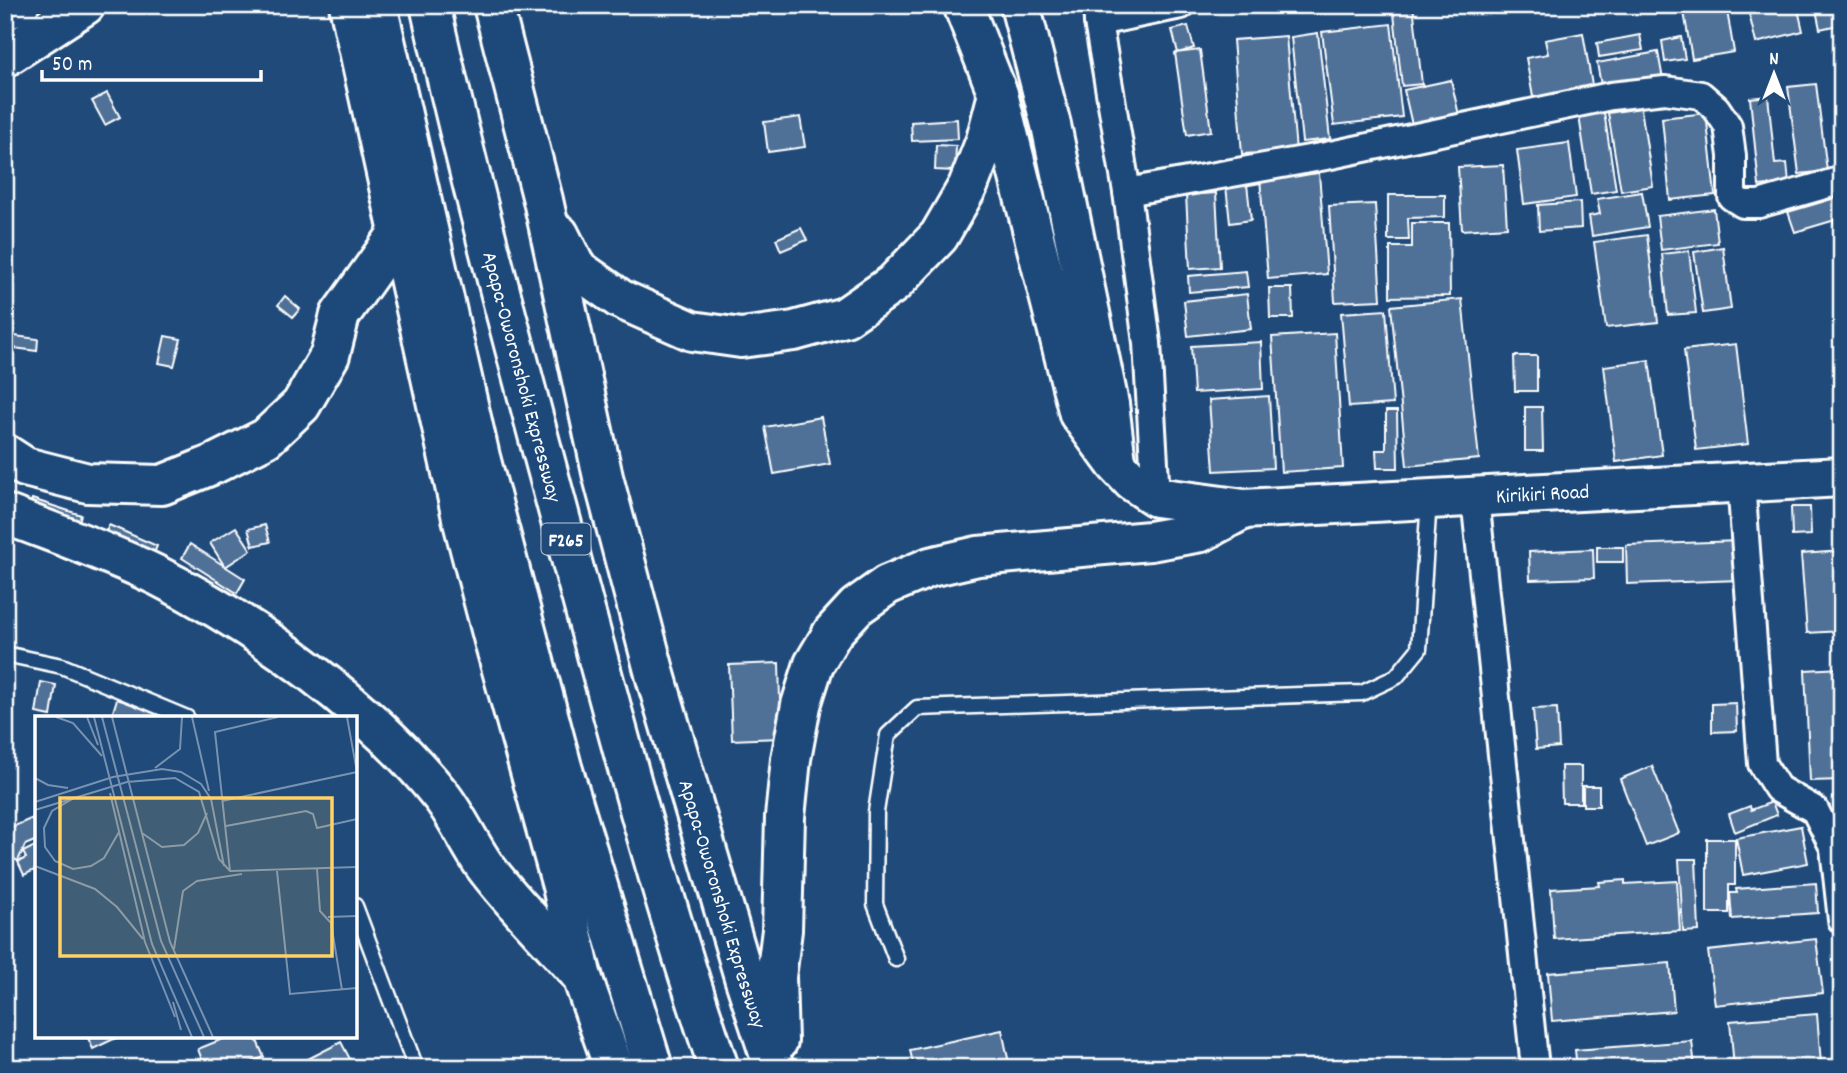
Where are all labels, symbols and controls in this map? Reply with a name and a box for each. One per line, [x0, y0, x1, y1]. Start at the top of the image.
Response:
scale bar [42, 38, 261, 82]
north arrow [1738, 38, 1808, 108]
text: N [1769, 47, 1779, 74]
text: 50 m [52, 51, 92, 81]
street label: Apapa-Oworonshoki Expressway [472, 249, 567, 507]
street label: Kirikiri Road [1495, 479, 1590, 513]
road number: F265 [542, 524, 590, 554]
inset map [35, 716, 357, 1038]
street label: Apapa-Oworonshoki Expressway [669, 777, 772, 1033]

